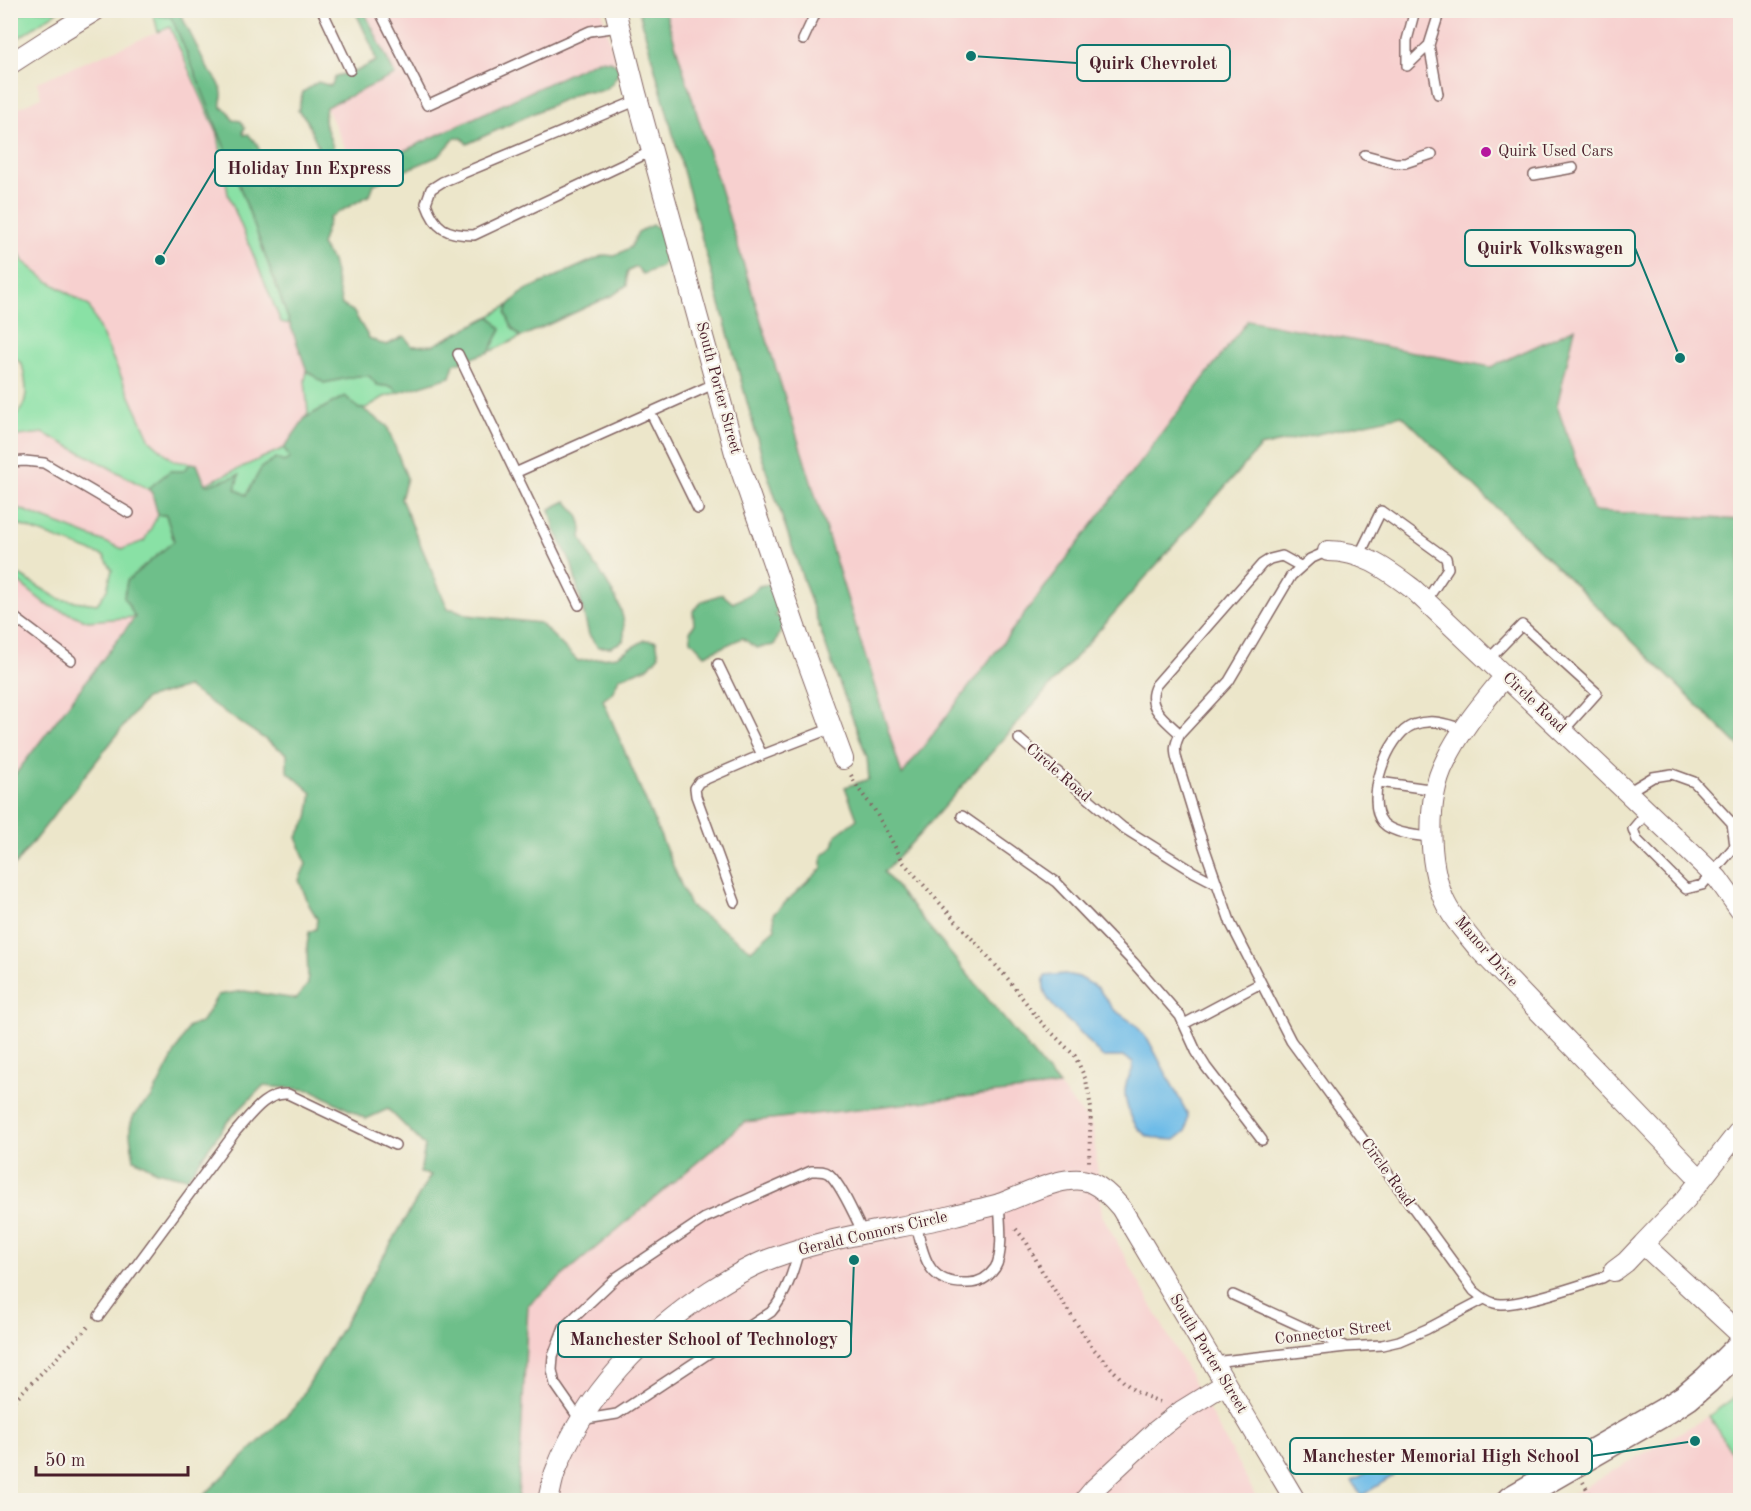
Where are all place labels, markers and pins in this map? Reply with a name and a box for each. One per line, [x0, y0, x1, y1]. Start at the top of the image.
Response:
callout: Quirk Chevrolet [1077, 45, 1230, 81]
place label: Quirk Used Cars [1498, 144, 1613, 160]
marker: Quirk Used Cars [1479, 145, 1493, 159]
callout: Holiday Inn Express [215, 150, 403, 186]
callout: Quirk Volkswagen [1465, 230, 1635, 266]
callout: Manchester School of Technology [558, 1321, 851, 1357]
callout: Manchester Memorial High School [1290, 1438, 1592, 1474]

